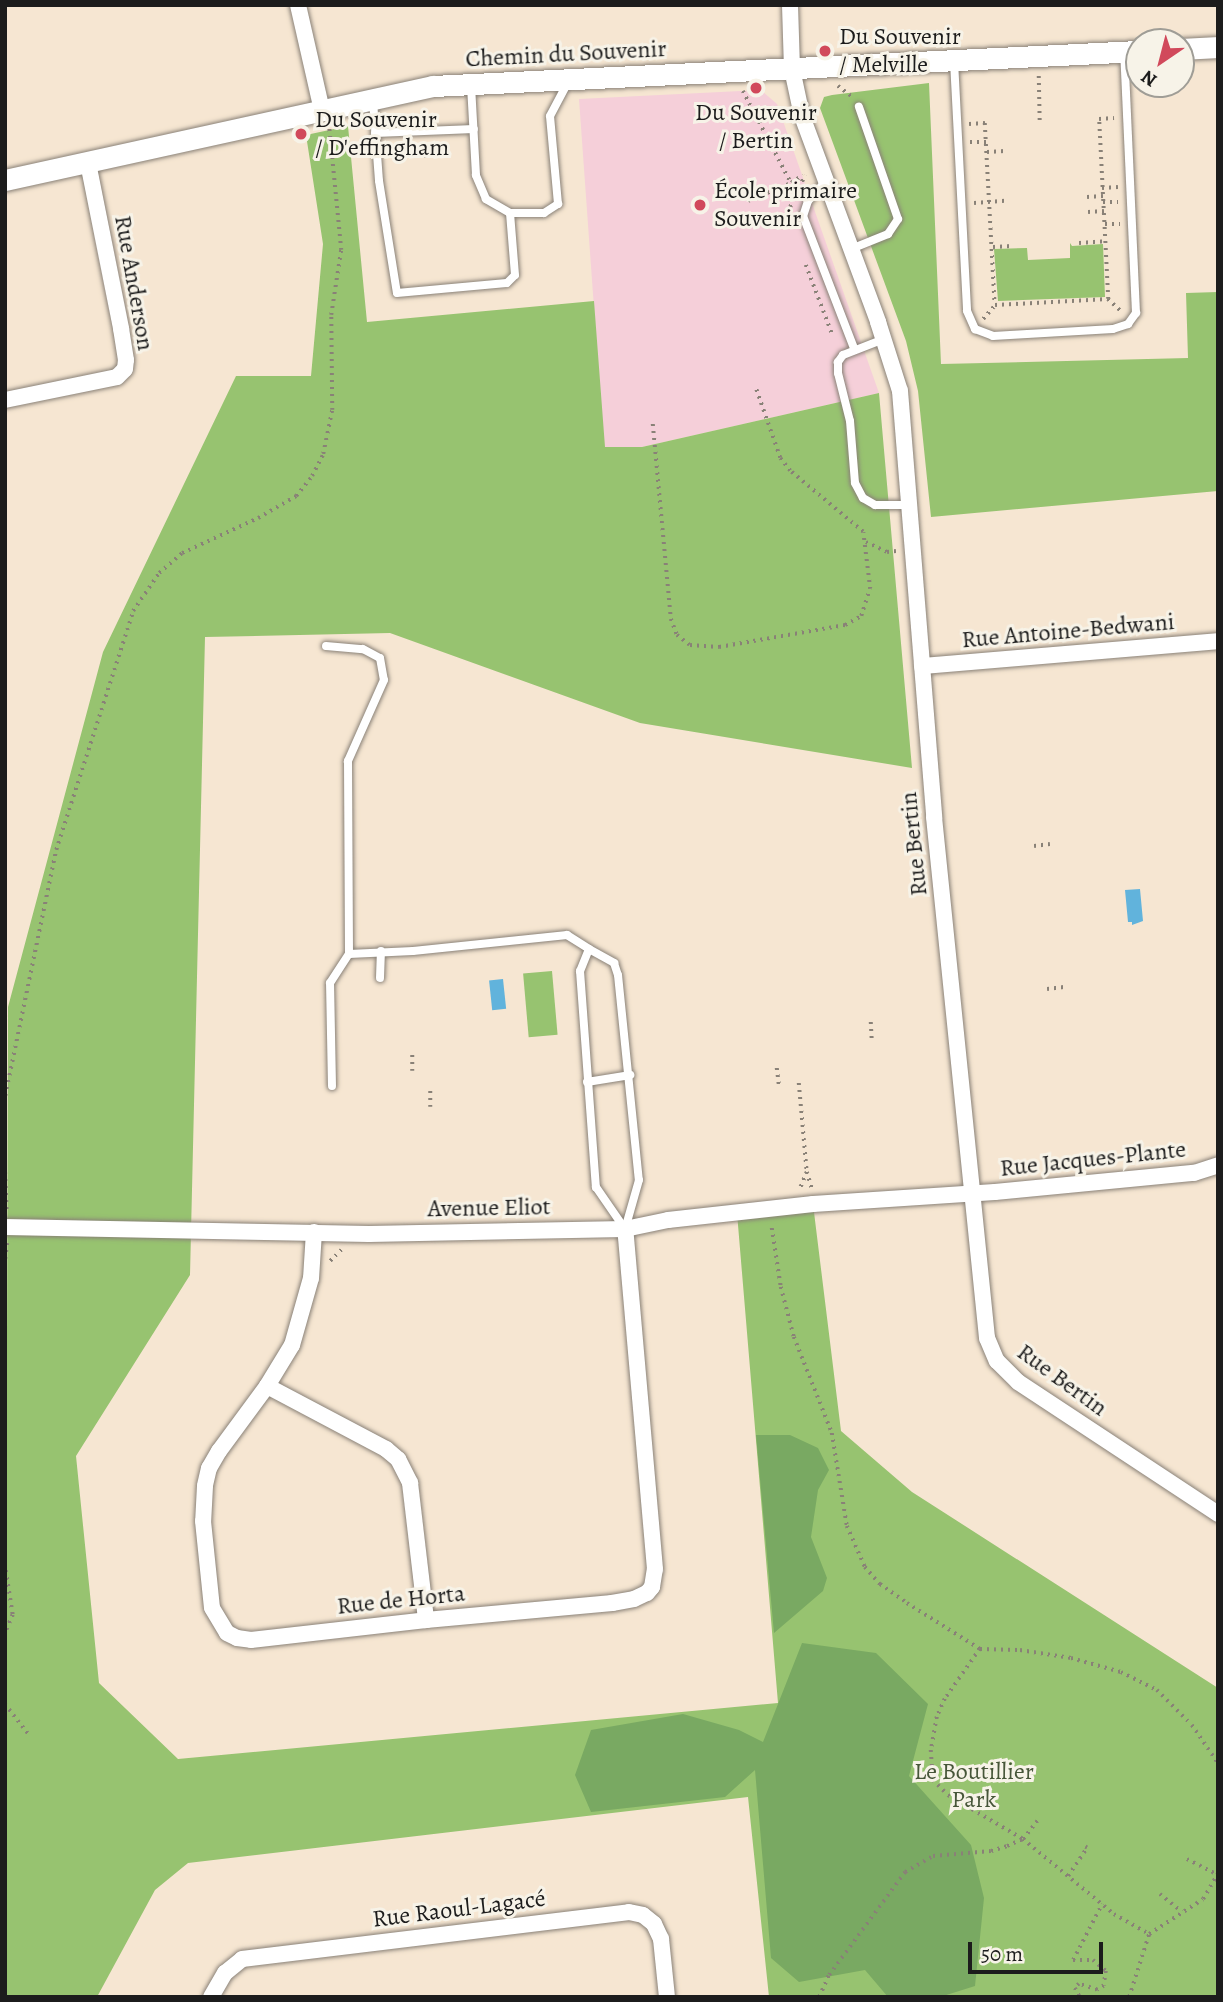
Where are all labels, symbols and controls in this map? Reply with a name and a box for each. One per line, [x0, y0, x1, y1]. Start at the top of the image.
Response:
place label: Du Souvenir / Melville [839, 23, 961, 79]
north arrow [1125, 28, 1195, 98]
street label: Chemin du Souvenir [465, 34, 667, 74]
marker: Du Souvenir / Melville [817, 43, 833, 59]
text: N [1136, 64, 1162, 93]
marker: Du Souvenir / Bertin [748, 80, 764, 96]
place label: Du Souvenir / Bertin [695, 99, 817, 155]
place label: Du Souvenir / D'effingham [315, 106, 449, 162]
marker: Du Souvenir / D'effingham [293, 126, 309, 142]
place label: École primaire Souvenir [714, 177, 857, 233]
marker: École primaire Souvenir [692, 197, 708, 213]
street label: Rue Anderson [108, 213, 160, 353]
street label: Rue Antoine-Bedwani [960, 607, 1176, 655]
street label: Rue Bertin [894, 791, 934, 897]
street label: Rue Jacques-Plante [999, 1135, 1187, 1183]
street label: Avenue Eliot [427, 1193, 551, 1223]
street label: Rue Bertin [1011, 1338, 1113, 1422]
street label: Rue de Horta [336, 1579, 466, 1621]
park label: Le Boutillier Park [914, 1758, 1034, 1814]
street label: Rue Raoul-Lagacé [371, 1884, 547, 1934]
scale bar [971, 1928, 1106, 1972]
text: 50 m [981, 1940, 1023, 1968]

